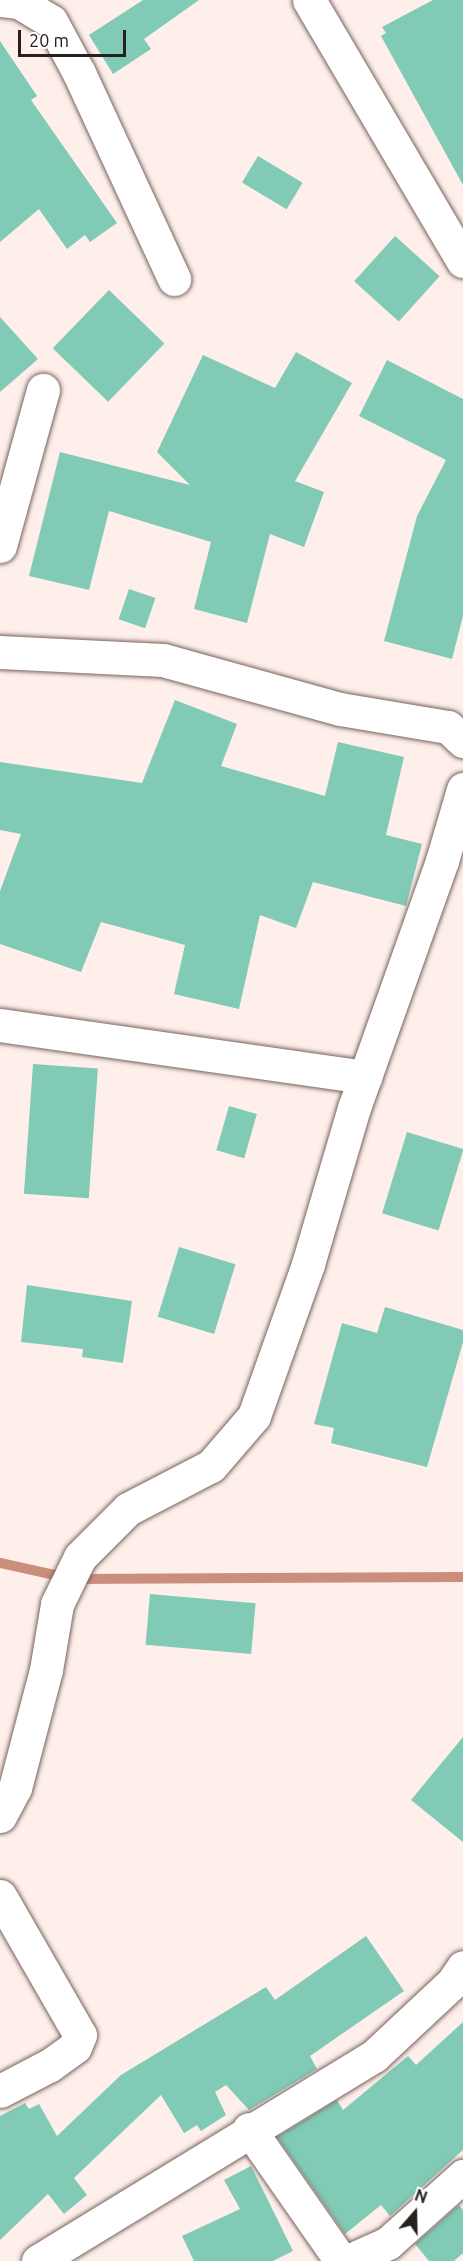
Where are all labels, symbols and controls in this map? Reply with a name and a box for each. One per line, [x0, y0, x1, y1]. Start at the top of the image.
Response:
scale bar [21, 18, 129, 56]
text: 20 m [29, 30, 69, 50]
north arrow [385, 2183, 445, 2243]
text: N [412, 2186, 430, 2207]

